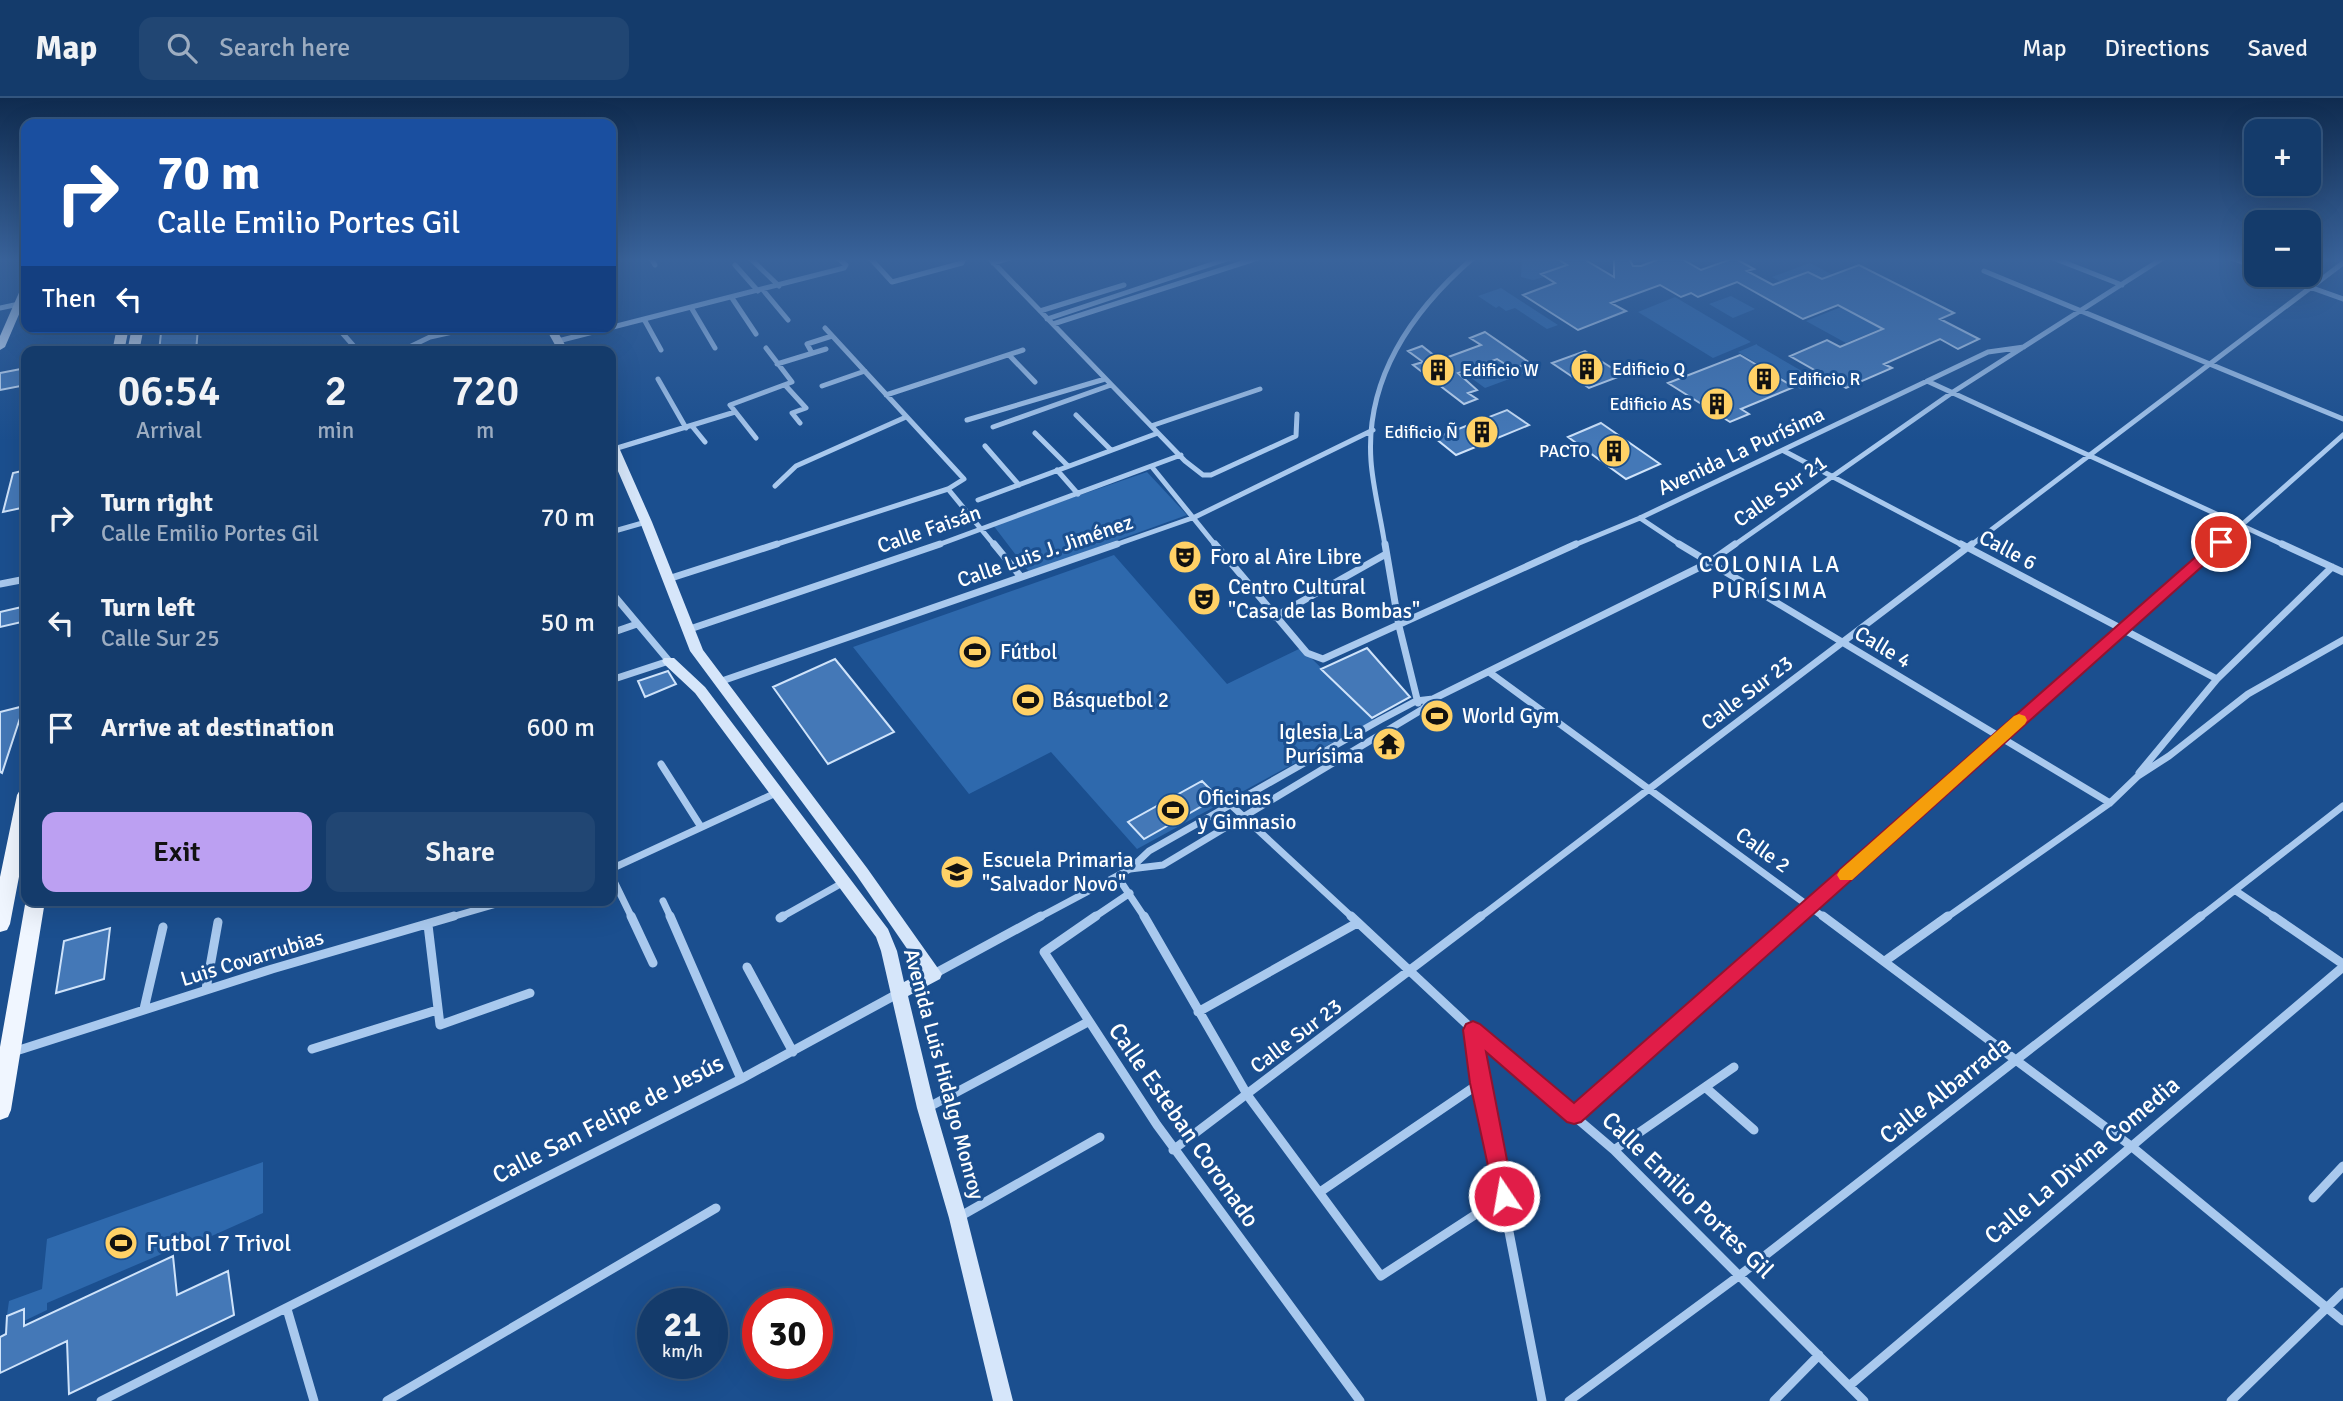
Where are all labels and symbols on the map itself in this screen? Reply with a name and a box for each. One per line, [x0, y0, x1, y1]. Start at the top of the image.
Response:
building icon: Edificio Q [1568, 350, 1606, 388]
building icon: Edificio W [1419, 351, 1457, 389]
place label: Edificio Q [1612, 358, 1685, 380]
place label: Edificio W [1462, 359, 1539, 381]
building icon: Edificio R [1745, 360, 1783, 398]
place label: Edificio R [1788, 368, 1861, 390]
building icon: Edificio AS [1698, 385, 1736, 423]
place label: Edificio AS [1609, 393, 1692, 415]
street label: Avenida La Purísima [1653, 401, 1829, 501]
building icon: Edificio Ñ [1463, 413, 1501, 451]
place label: Edificio Ñ [1384, 421, 1458, 443]
building icon: PACTO [1595, 432, 1633, 470]
place label: PACTO [1539, 440, 1590, 462]
street label: Calle Sur 21 [1728, 449, 1832, 533]
street label: Calle Faisán [874, 499, 984, 559]
street label: Calle Luis J. Jiménez [954, 509, 1136, 593]
pin [2191, 512, 2251, 572]
street label: Calle 6 [1975, 524, 2041, 576]
theatre icon: Foro al Aire Libre [1166, 538, 1204, 576]
place label: Foro al Aire Libre [1210, 544, 1362, 570]
district label: COLONIA LA PURÍSIMA [1699, 550, 1841, 605]
place label: Centro Cultural "Casa de las Bombas" [1228, 574, 1420, 624]
theatre icon: Centro Cultural "Casa de las Bombas" [1185, 580, 1223, 618]
street label: Calle 4 [1850, 620, 1916, 674]
sports icon: Fútbol [956, 633, 994, 671]
place label: Fútbol [1000, 639, 1057, 665]
street label: Calle Sur 23 [1696, 650, 1798, 736]
sports icon: Básquetbol 2 [1009, 681, 1047, 719]
place label: Básquetbol 2 [1052, 687, 1169, 713]
sports icon: World Gym [1418, 697, 1456, 735]
place label: World Gym [1462, 703, 1559, 729]
place label: Iglesia La Purísima [1279, 719, 1364, 769]
temple icon: Iglesia La Purísima [1370, 725, 1408, 763]
place label: Oficinas y Gimnasio [1198, 785, 1296, 835]
sports icon: Oficinas y Gimnasio [1154, 791, 1192, 829]
street label: Calle 2 [1730, 821, 1796, 879]
place label: Escuela Primaria "Salvador Novo" [982, 847, 1134, 897]
school or university icon: Escuela Primaria "Salvador Novo" [938, 853, 976, 891]
street label: Luis Covarrubias [177, 924, 327, 992]
street label: Avenida Luis Hidalgo Monroy [898, 946, 990, 1202]
street label: Calle Sur 23 [1245, 993, 1347, 1079]
street label: Calle Esteban Coronado [1102, 1017, 1266, 1233]
street label: Calle Albarrada [1873, 1029, 2017, 1151]
street label: Calle San Felipe de Jesús [487, 1048, 729, 1190]
street label: Calle La Divina Comedia [1978, 1069, 2186, 1251]
street label: Calle Emilio Portes Gil [1596, 1105, 1780, 1285]
position arrow [1467, 1159, 1541, 1233]
sports icon: Futbol 7 Trivol [102, 1224, 140, 1262]
place label: Futbol 7 Trivol [146, 1228, 291, 1258]
speed limit sign: 30 [742, 1288, 833, 1379]

